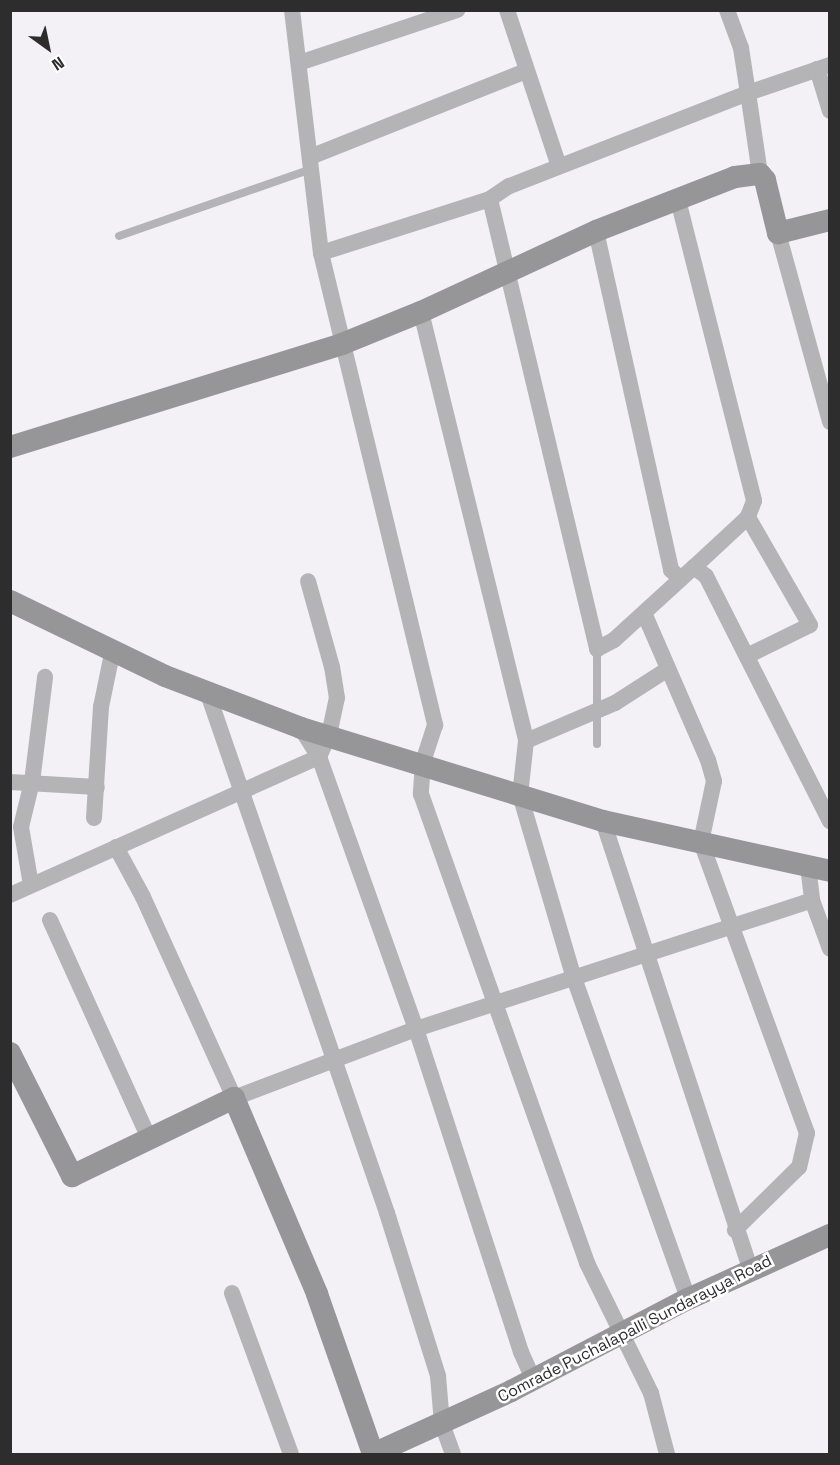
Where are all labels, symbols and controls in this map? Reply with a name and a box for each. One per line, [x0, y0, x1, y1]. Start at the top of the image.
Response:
north arrow [18, 18, 78, 78]
text: N [48, 52, 68, 75]
street label: Comrade Puchalapalli Sundarayya Road [495, 1251, 775, 1407]

